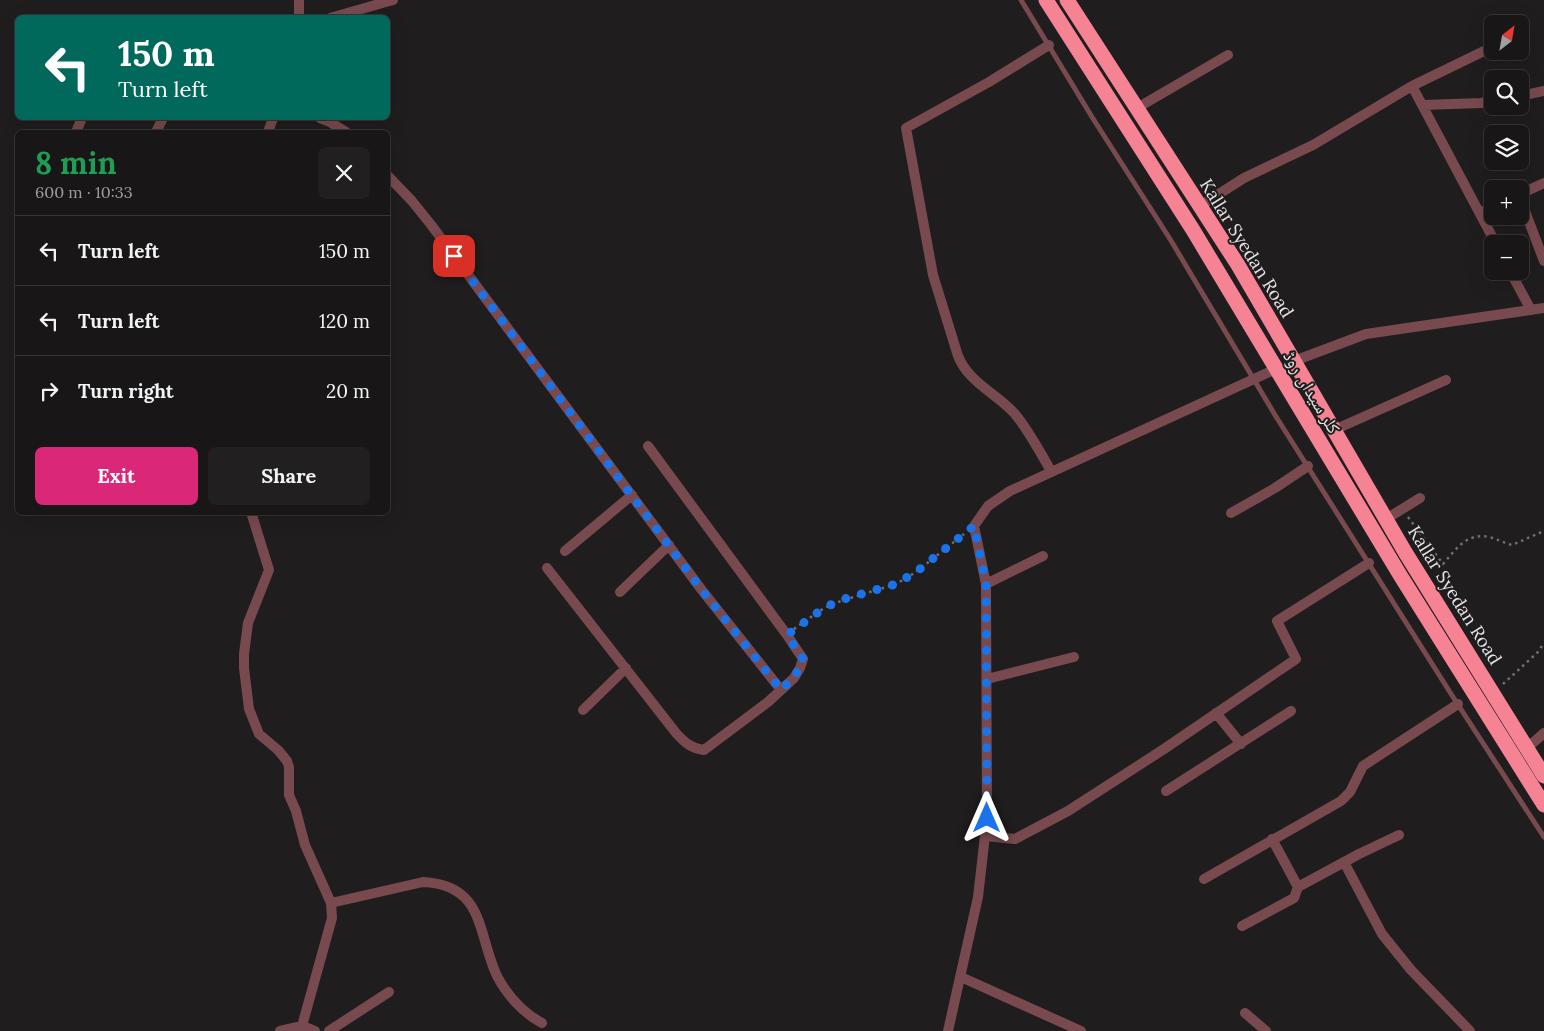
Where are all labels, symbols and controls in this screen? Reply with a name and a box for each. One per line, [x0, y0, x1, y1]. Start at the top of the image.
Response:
north arrow [1484, 15, 1529, 60]
map controls [1484, 15, 1529, 280]
text: 150 m [118, 31, 215, 76]
icon: left [35, 35, 100, 100]
button: search [1484, 70, 1529, 115]
text: Turn left [118, 75, 208, 103]
button: layers [1484, 125, 1529, 170]
text: 8 min [35, 144, 117, 182]
button: close [318, 147, 370, 199]
street label: Kallar Syedan Road [1195, 174, 1299, 322]
button: + [1484, 180, 1529, 225]
text: 600 m · 10:33 [35, 182, 133, 202]
pin [433, 235, 475, 277]
button: − [1484, 235, 1529, 280]
icon: left [35, 237, 63, 265]
text: Turn left [78, 239, 159, 263]
text: 150 m [319, 239, 370, 263]
icon: arrive [440, 242, 468, 270]
icon: left [35, 307, 63, 335]
text: Turn left [78, 309, 159, 333]
text: 120 m [319, 309, 370, 333]
street label: کلر سیداں روڈ [1278, 346, 1346, 438]
icon: right [35, 377, 63, 405]
text: Turn right [78, 379, 174, 403]
text: 20 m [326, 379, 370, 403]
button: Exit [35, 447, 198, 505]
button: Share [208, 447, 370, 505]
street label: Kallar Syedan Road [1403, 521, 1507, 669]
position arrow [960, 791, 1012, 843]

